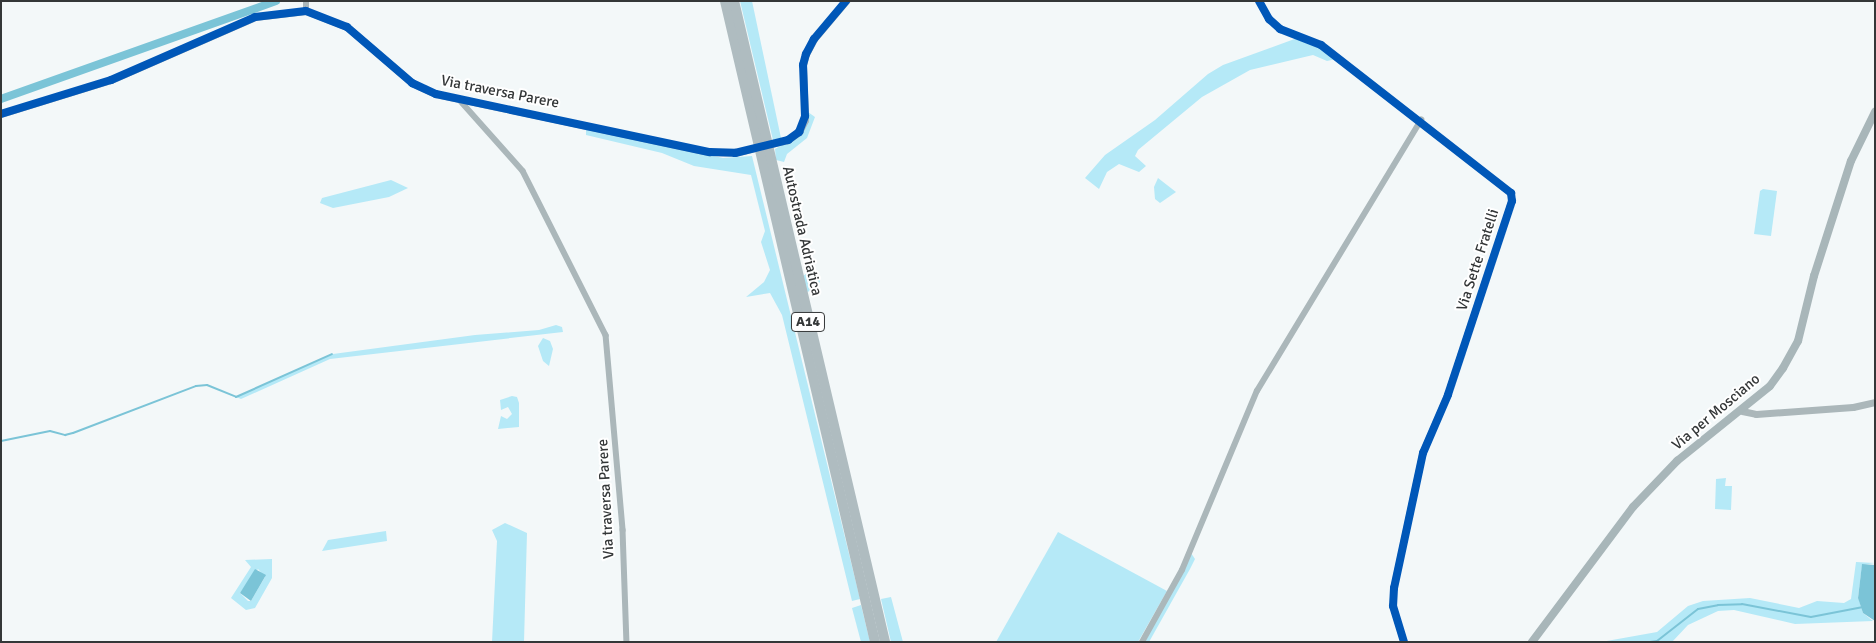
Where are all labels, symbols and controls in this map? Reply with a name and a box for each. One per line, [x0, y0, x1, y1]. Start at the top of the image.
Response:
street label: Via traversa Parere [439, 72, 561, 112]
street label: Autostrada Adriatica [778, 165, 826, 297]
street label: Via Sette Fratelli [1453, 207, 1503, 313]
road number: A14 [790, 311, 826, 334]
street label: Via per Mosciano [1668, 370, 1764, 454]
street label: Via traversa Parere [594, 439, 618, 559]

